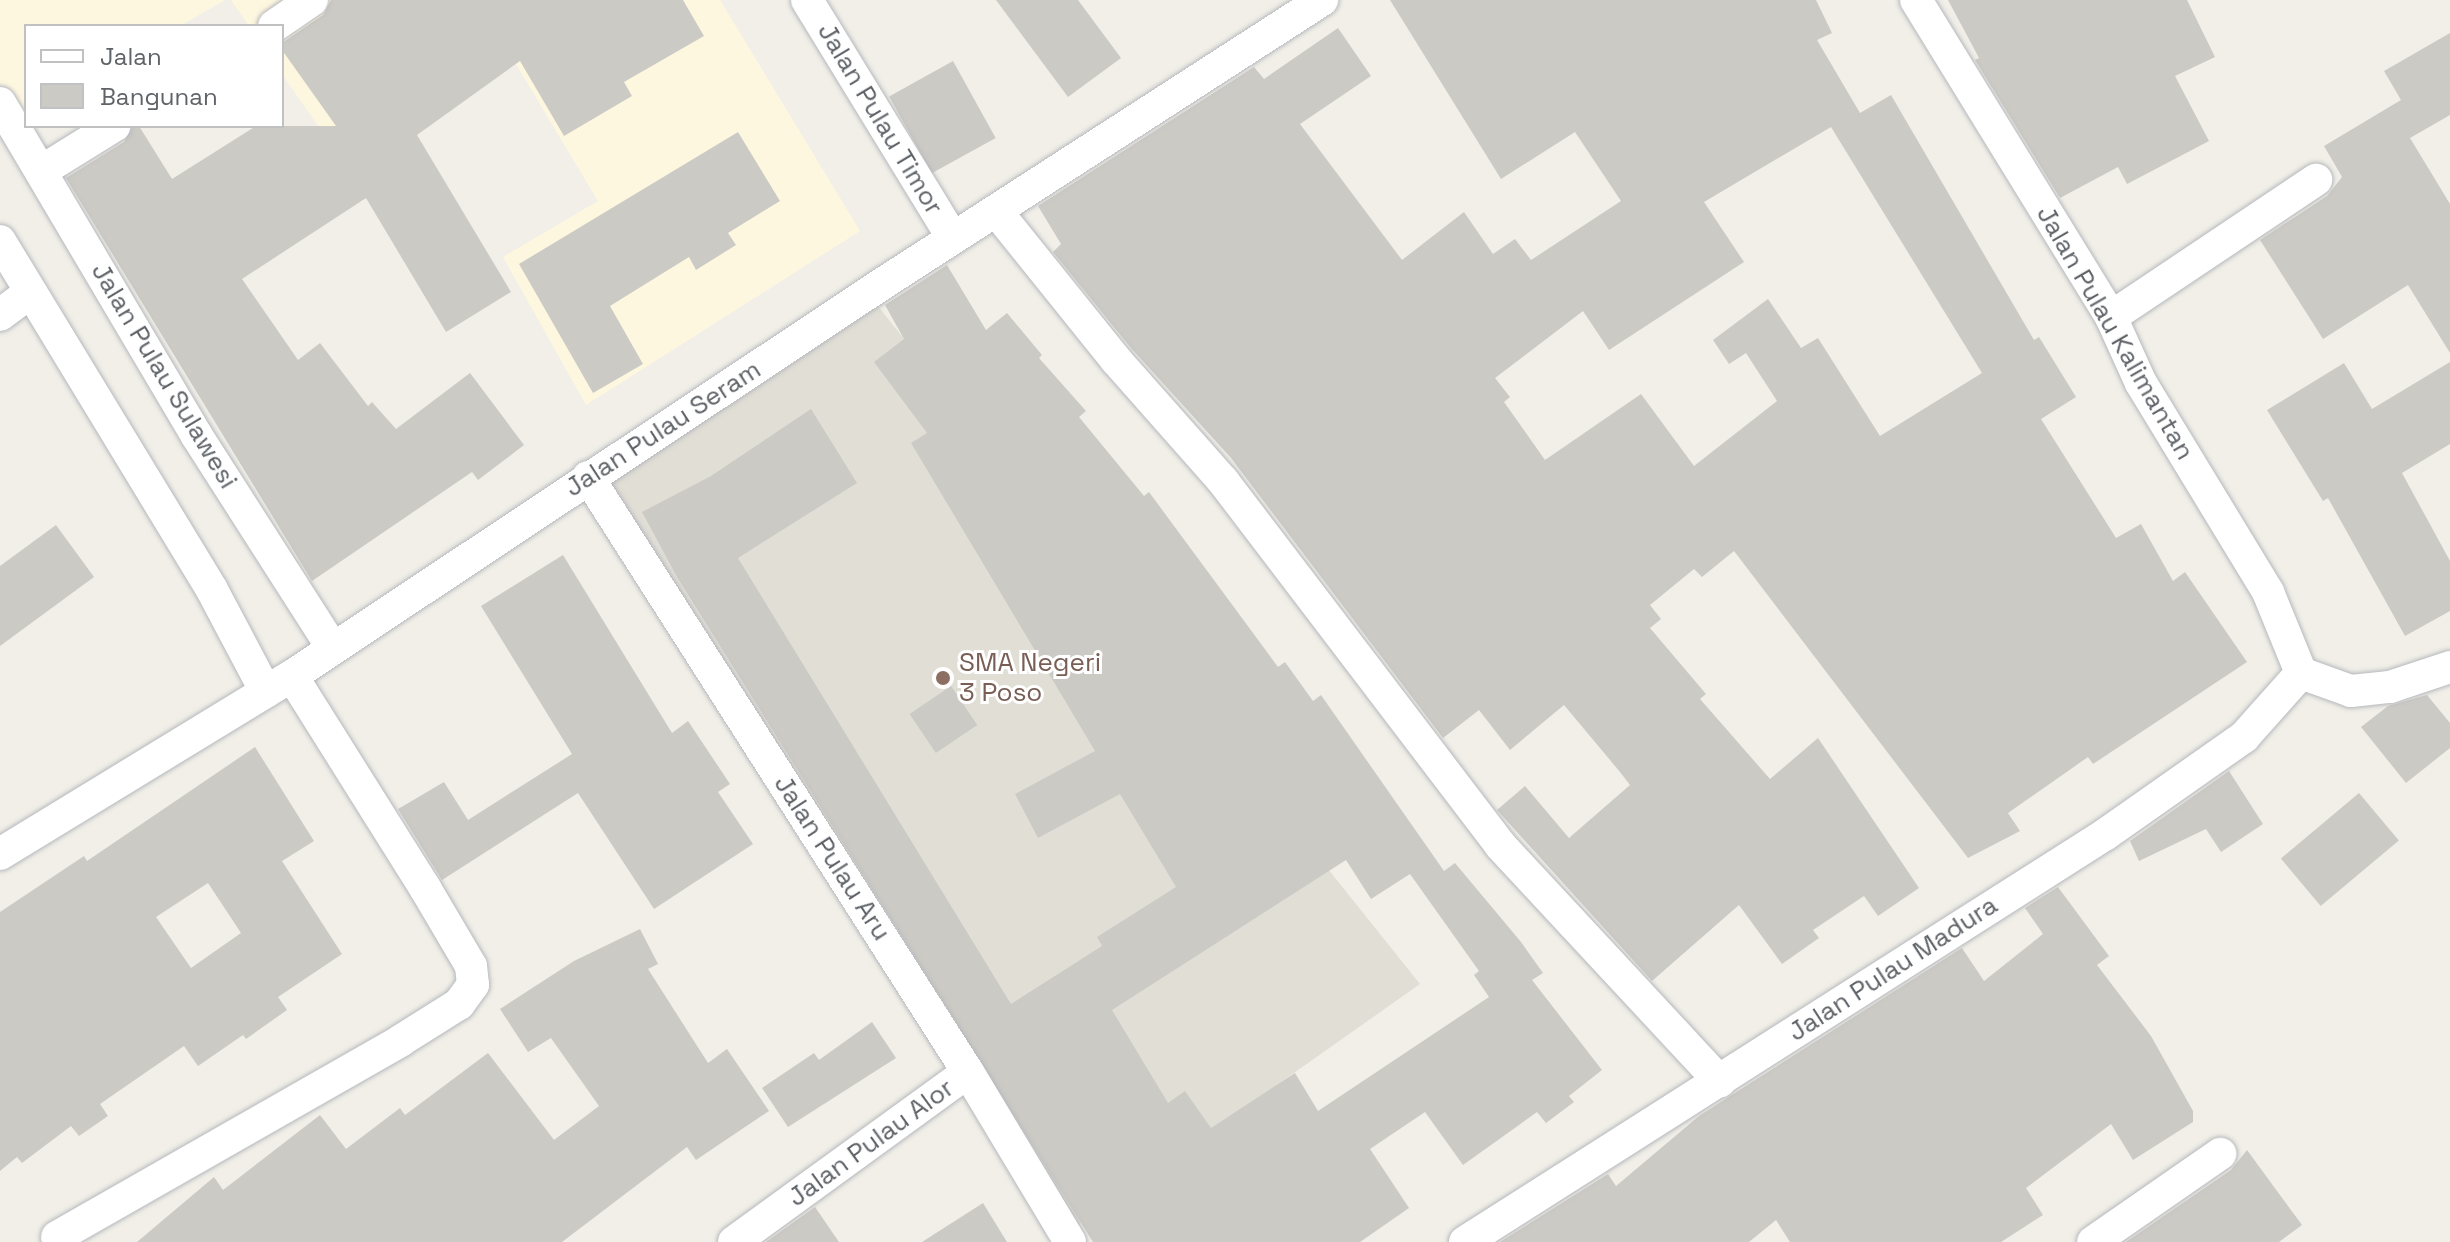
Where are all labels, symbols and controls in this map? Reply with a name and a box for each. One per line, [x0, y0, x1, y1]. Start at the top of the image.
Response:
street label: Jalan Pulau Timor [810, 17, 950, 221]
legend [24, 24, 284, 128]
text: Jalan [100, 41, 162, 72]
text: Bangunan [100, 81, 218, 112]
street label: Jalan Pulau Kalimantan [2029, 200, 2201, 466]
street label: Jalan Pulau Sulawesi [84, 257, 244, 495]
street label: Jalan Pulau Seram [559, 354, 767, 504]
place label: SMA Negeri 3 Poso [959, 647, 1101, 708]
marker: SMA Negeri 3 Poso [934, 669, 952, 687]
street label: Jalan Pulau Aru [767, 769, 897, 947]
street label: Jalan Pulau Madura [1783, 890, 2003, 1048]
street label: Jalan Pulau Alor [782, 1072, 960, 1214]

